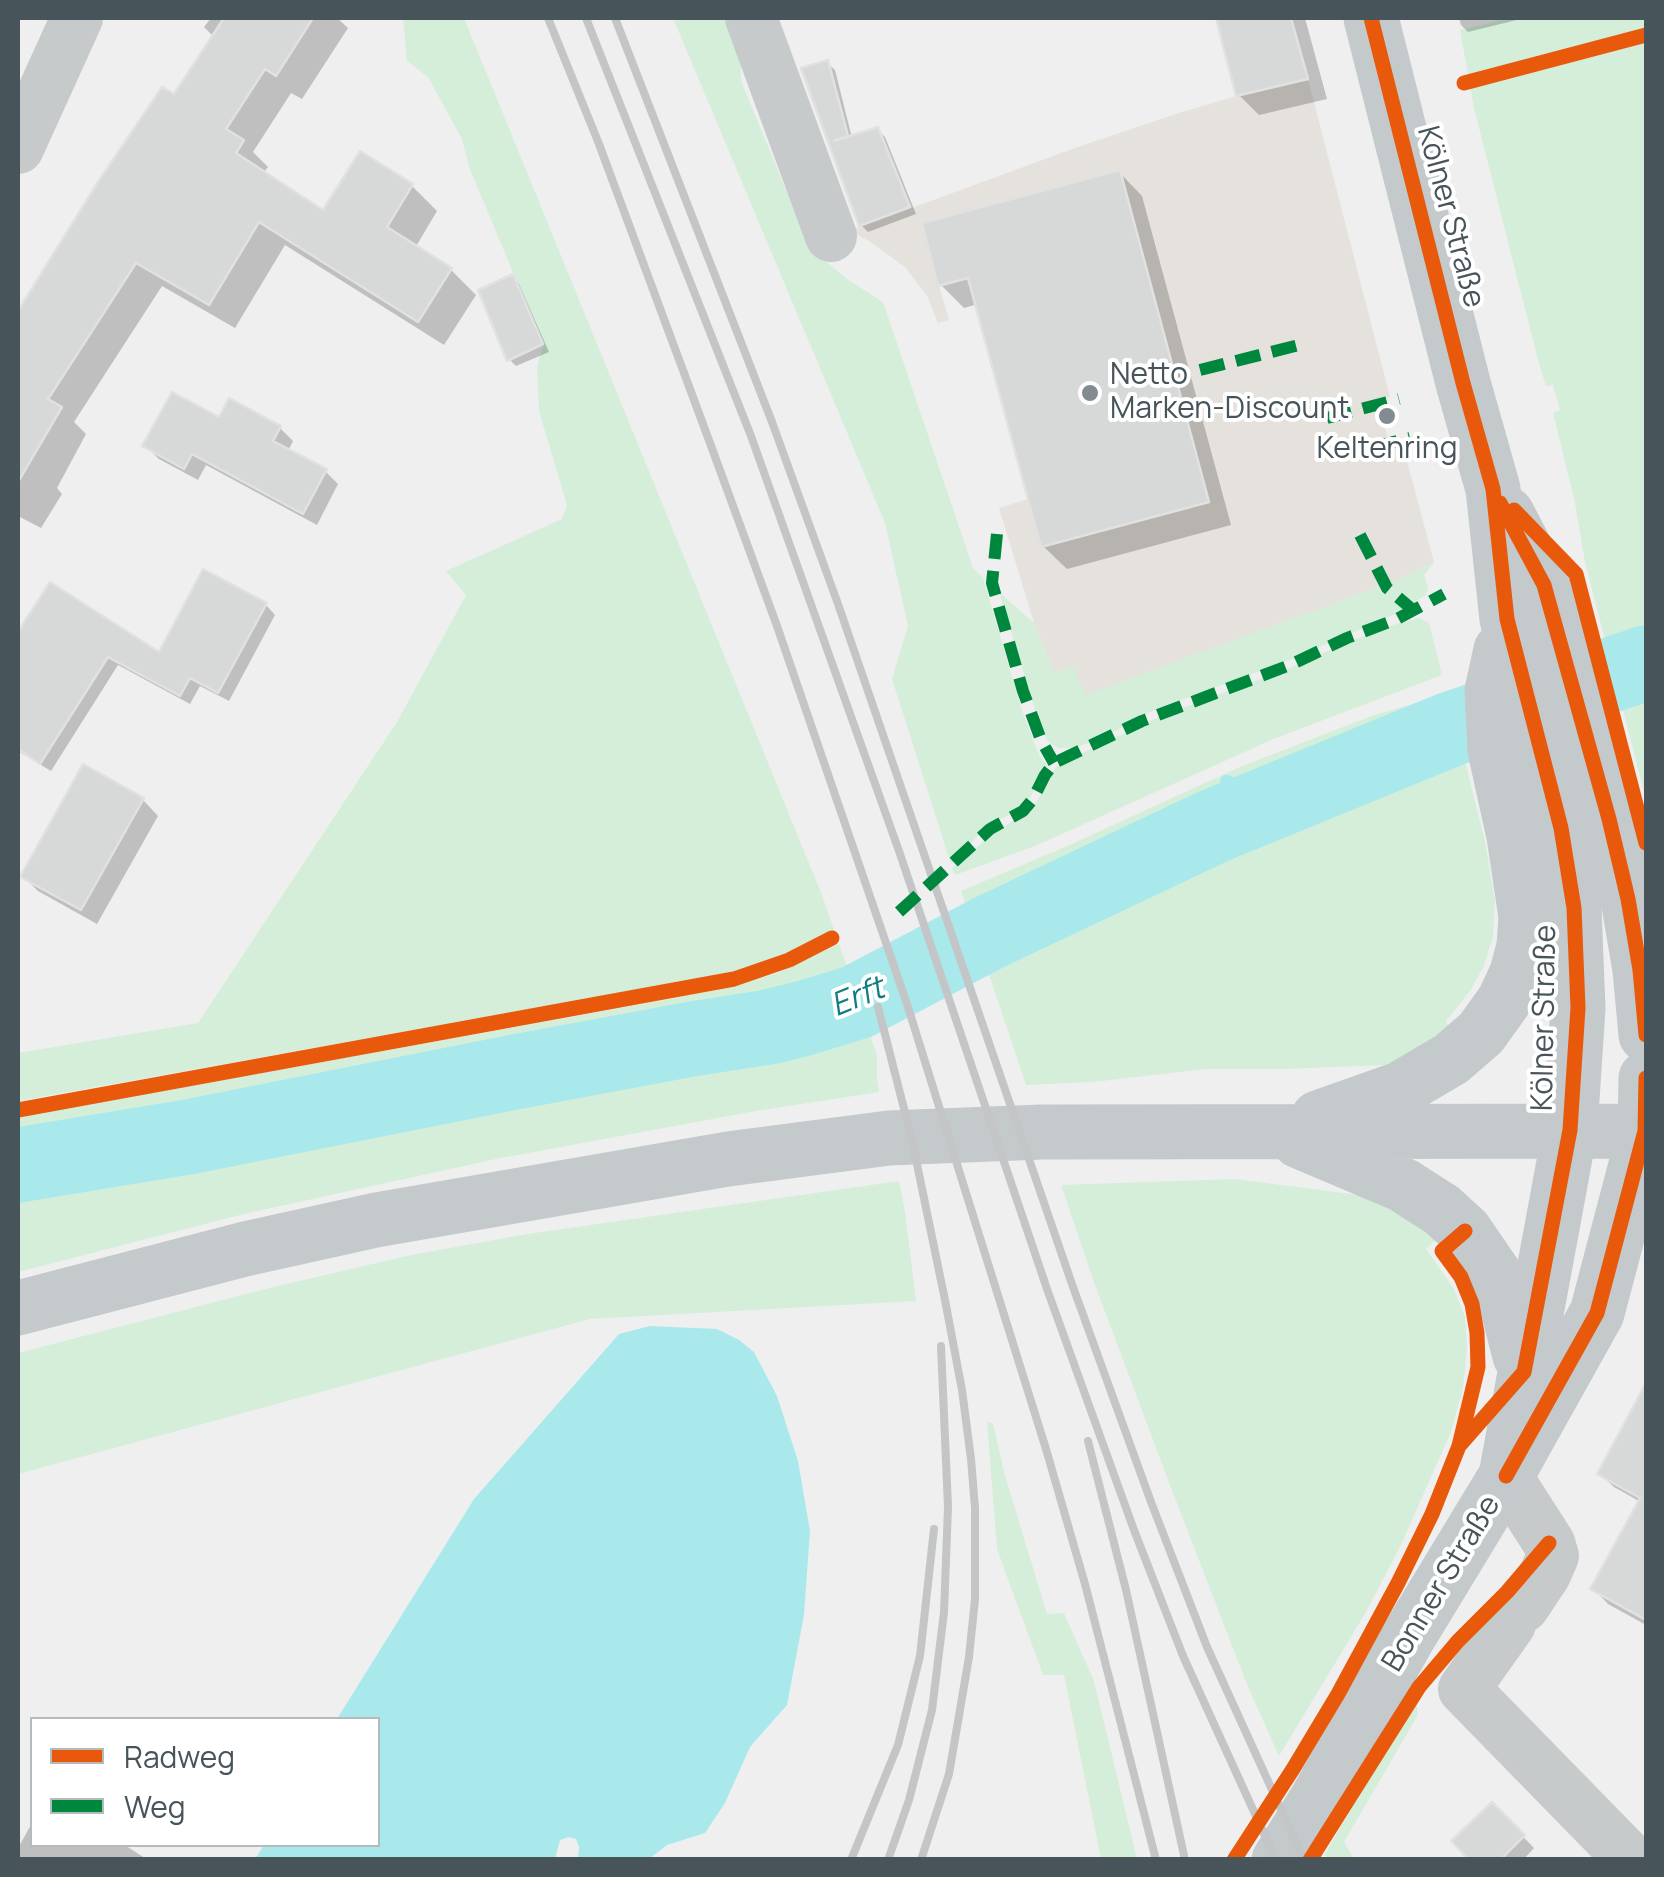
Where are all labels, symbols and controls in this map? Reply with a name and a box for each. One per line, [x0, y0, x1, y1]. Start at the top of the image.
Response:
street label: Kölner Straße [1409, 122, 1491, 312]
place label: Netto Marken-Discount [1110, 358, 1349, 428]
marker: Netto Marken-Discount [1079, 382, 1101, 404]
marker: Keltenring [1376, 405, 1398, 427]
place label: Keltenring [1317, 432, 1457, 468]
street label: Kölner Straße [1525, 925, 1565, 1111]
water label: Erft [826, 970, 890, 1026]
street label: Bonner Straße [1375, 1489, 1509, 1679]
legend [30, 1717, 380, 1847]
text: Radweg [124, 1736, 235, 1777]
text: Weg [124, 1786, 186, 1827]

